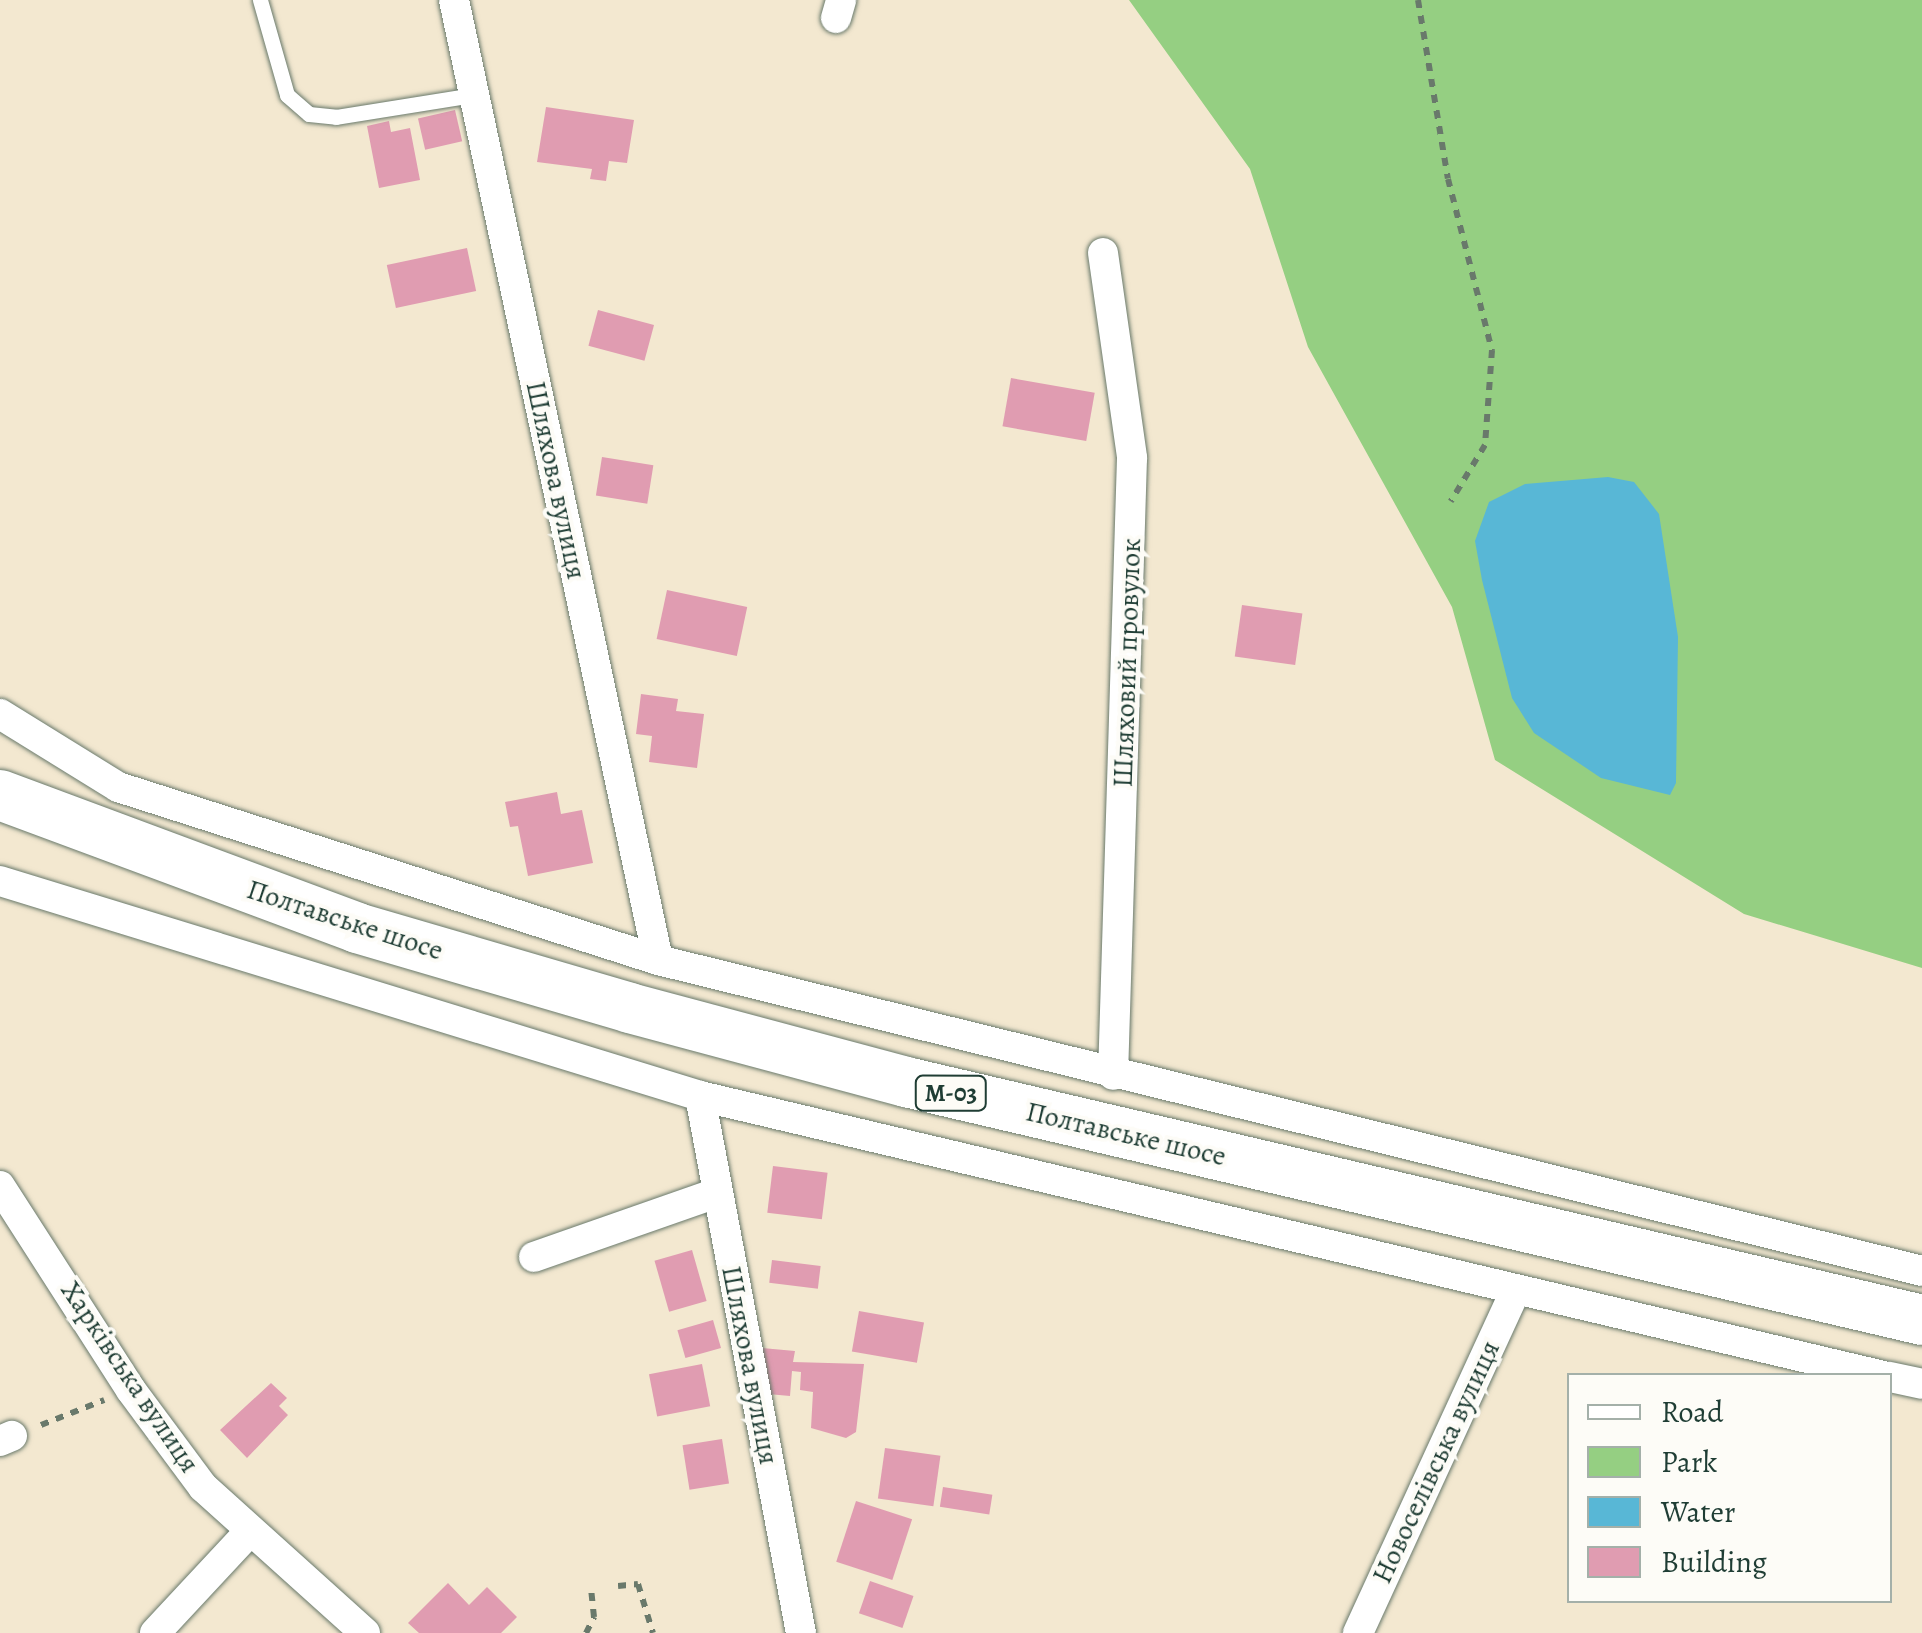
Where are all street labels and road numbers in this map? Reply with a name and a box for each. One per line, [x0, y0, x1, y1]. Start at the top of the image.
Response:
street label: Шляхова вулиця [519, 378, 593, 582]
street label: Шляховий провулок [1106, 538, 1148, 788]
street label: Полтавське шосе [243, 872, 447, 968]
road number: М-03 [914, 1073, 988, 1113]
street label: Полтавське шосе [1023, 1095, 1229, 1173]
street label: Шляхова вулиця [714, 1263, 786, 1467]
street label: Харківська вулиця [54, 1275, 206, 1479]
street label: Новоселівська вулиця [1365, 1335, 1507, 1589]

